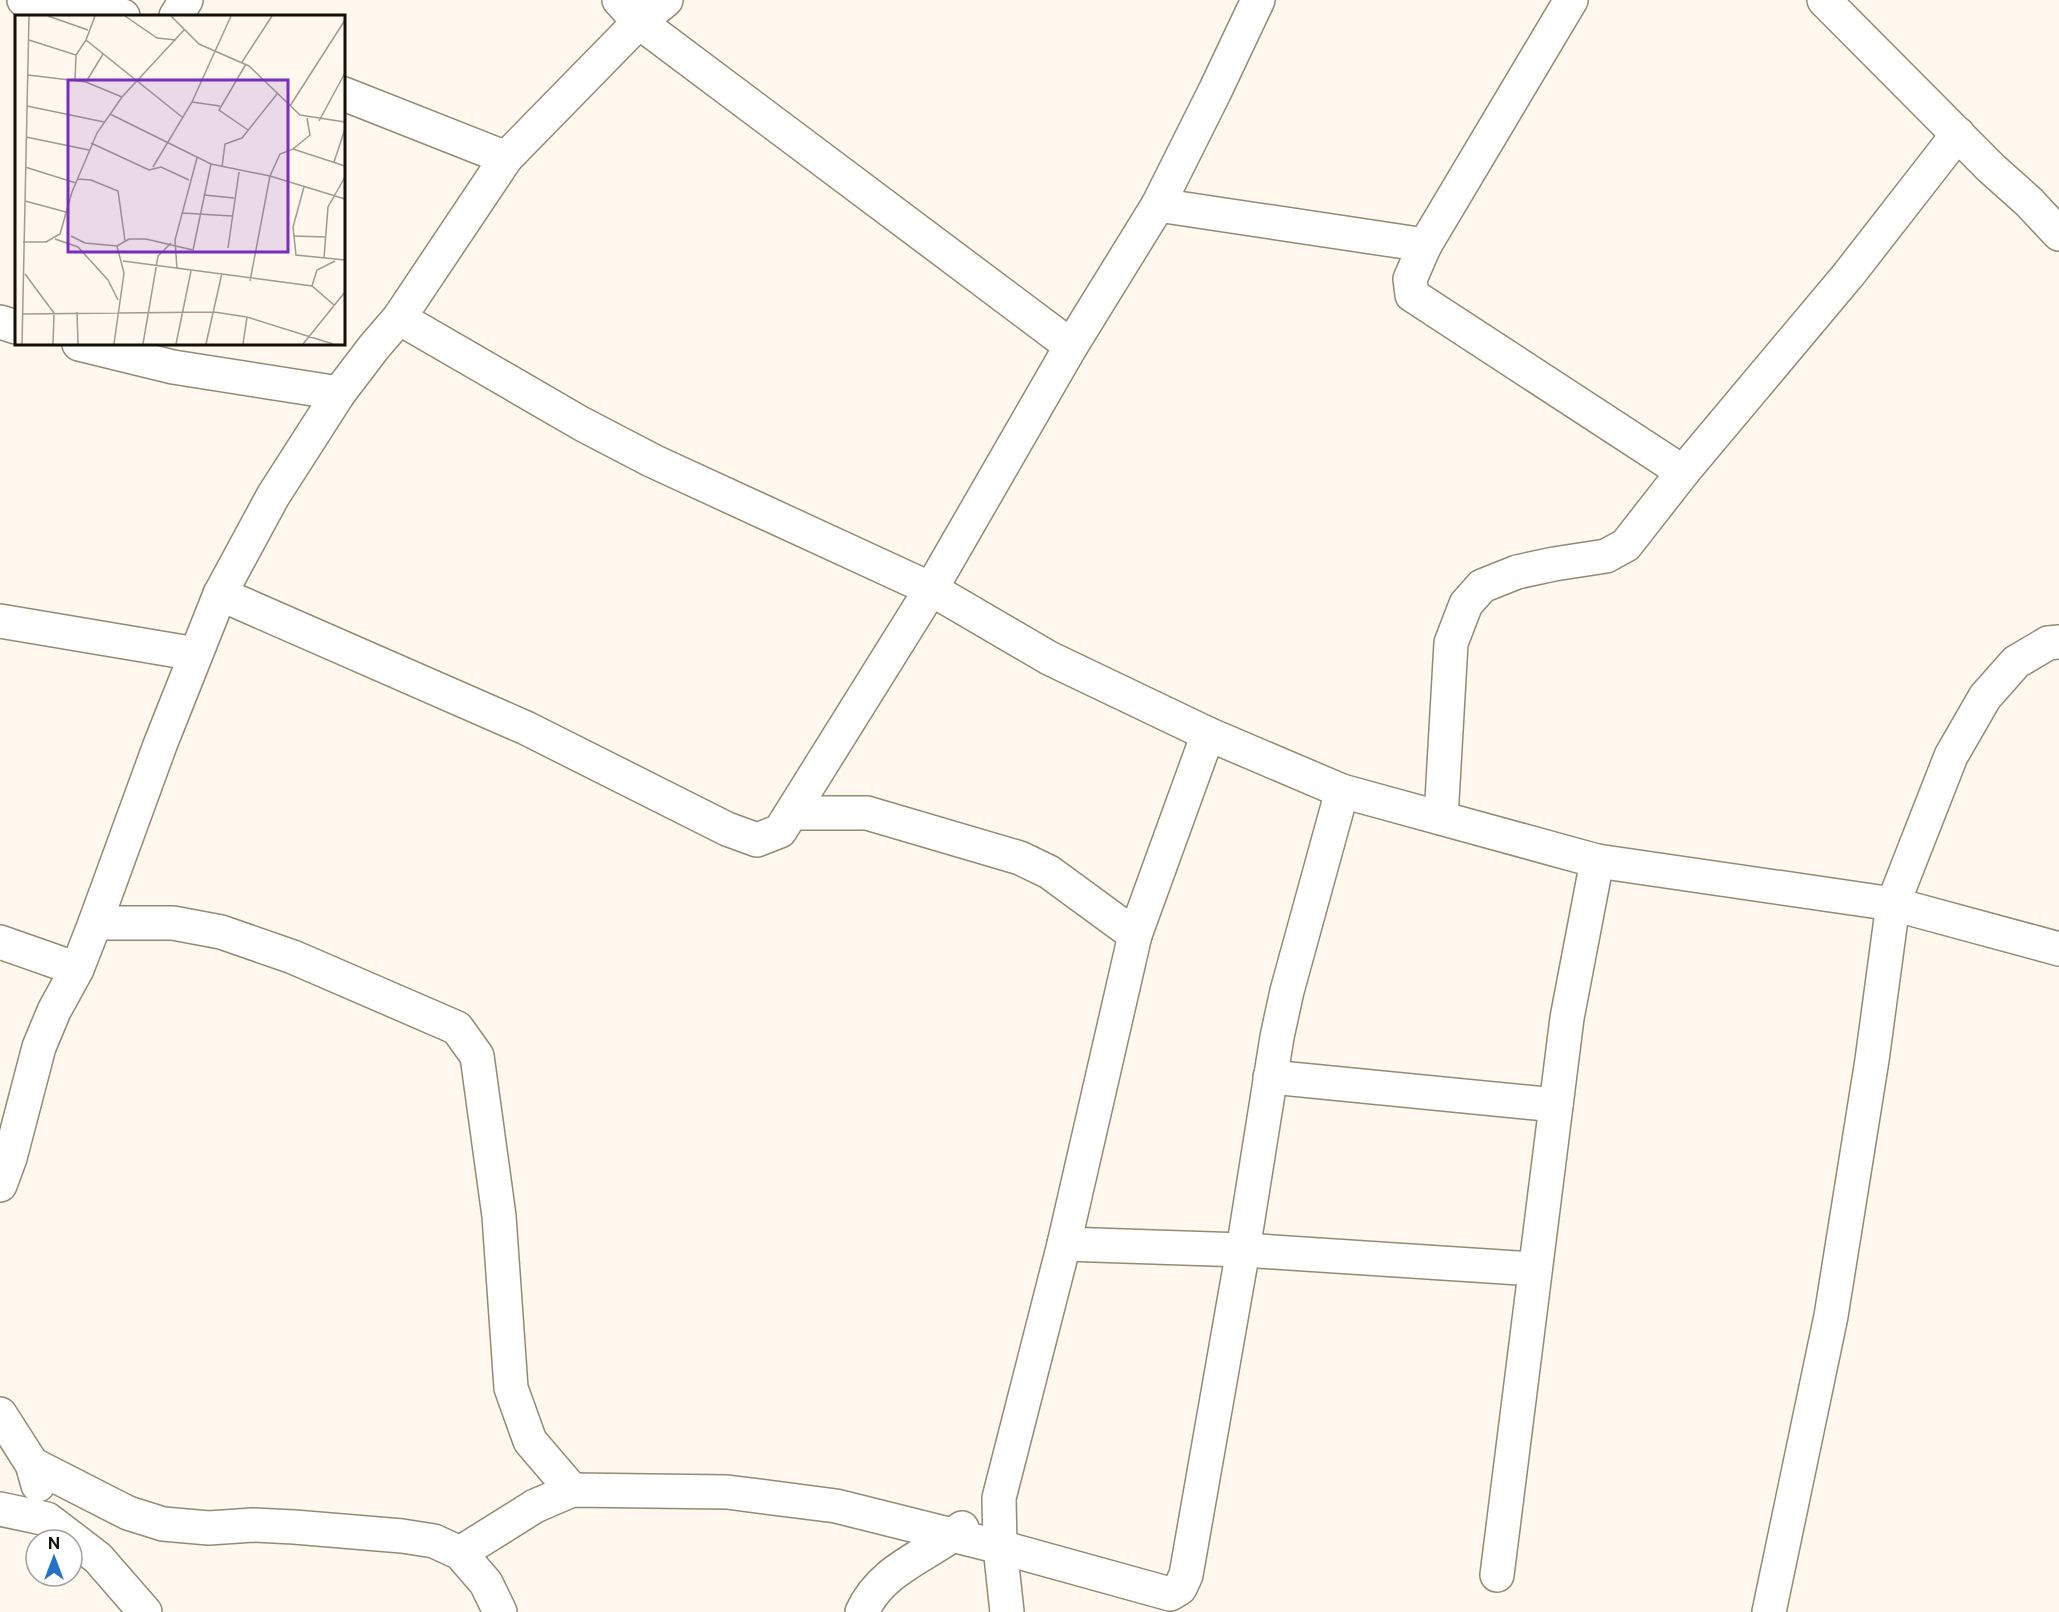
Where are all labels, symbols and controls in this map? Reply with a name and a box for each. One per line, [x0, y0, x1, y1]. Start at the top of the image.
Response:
inset map [15, 15, 345, 345]
north arrow [24, 1528, 84, 1588]
text: N [48, 1534, 60, 1553]

